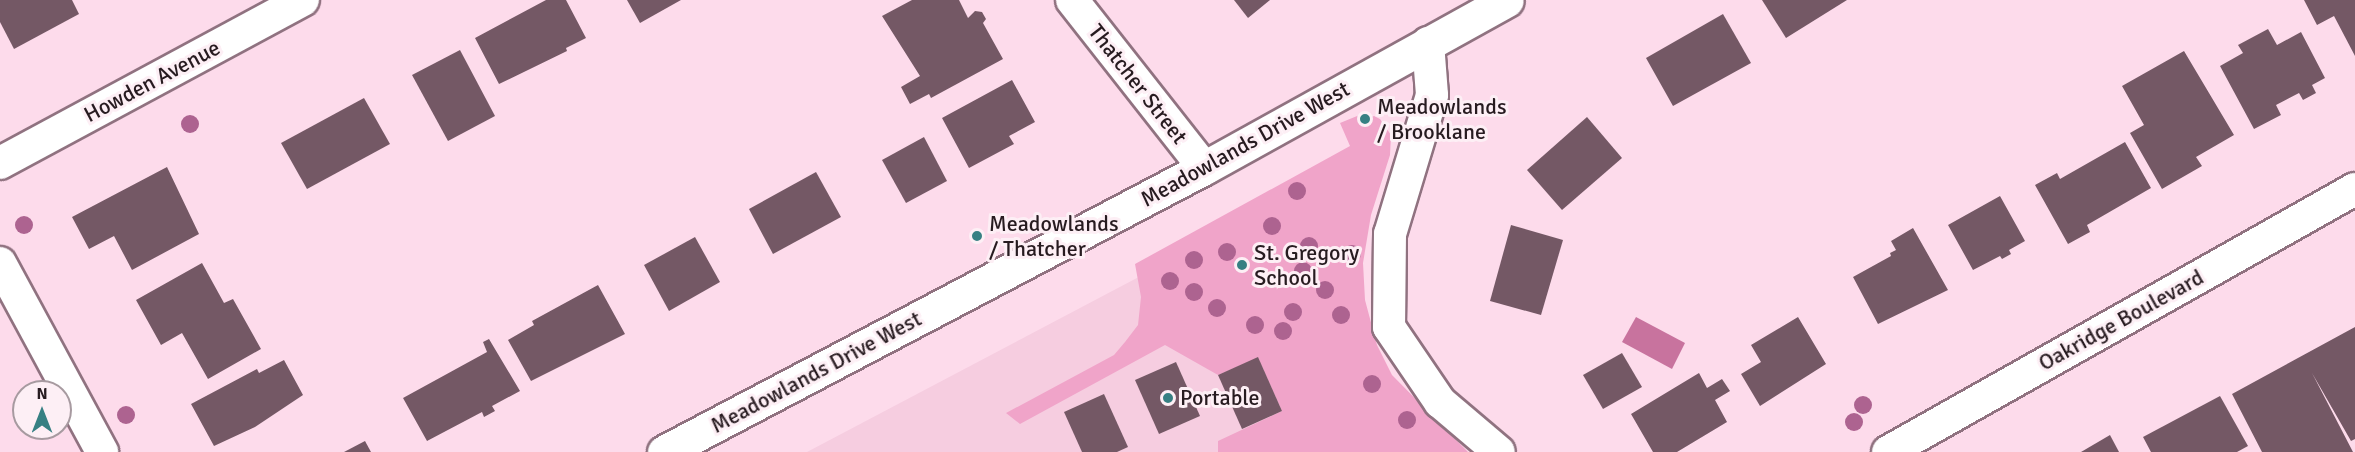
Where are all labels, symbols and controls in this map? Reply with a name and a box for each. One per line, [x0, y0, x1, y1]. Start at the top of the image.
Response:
street label: Thatcher Street [1083, 19, 1193, 149]
street label: Howden Avenue [79, 34, 225, 128]
street label: Meadowlands Drive West [1136, 76, 1354, 212]
place label: Meadowlands / Brooklane [1377, 93, 1507, 144]
marker: Meadowlands / Brooklane [1358, 112, 1372, 126]
place label: Meadowlands / Thatcher [989, 210, 1119, 262]
marker: Meadowlands / Thatcher [970, 229, 984, 243]
place label: St. Gregory School [1254, 239, 1359, 290]
marker: St. Gregory School [1235, 258, 1249, 272]
street label: Oakridge Boulevard [2034, 264, 2208, 376]
street label: Meadowlands Drive West [706, 305, 926, 439]
north arrow [12, 380, 72, 440]
text: N [36, 384, 48, 404]
place label: Portable [1180, 385, 1260, 411]
marker: Portable [1161, 391, 1175, 405]

